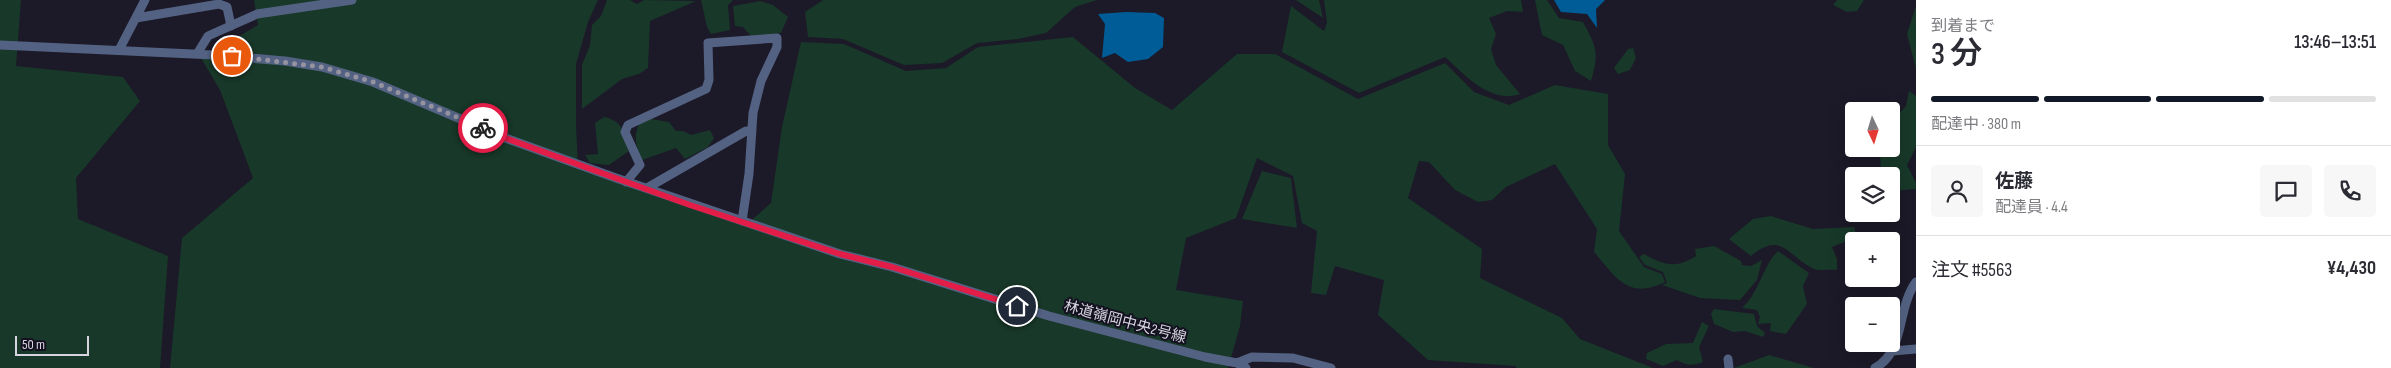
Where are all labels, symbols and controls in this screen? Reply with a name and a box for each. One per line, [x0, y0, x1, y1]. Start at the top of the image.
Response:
text: 到着まで [1931, 17, 1995, 36]
text: 13:46–13:51 [2294, 31, 2376, 54]
pin [211, 35, 253, 77]
text: 3 分 [1931, 35, 1982, 74]
icon: bag [218, 42, 246, 70]
north arrow [1845, 102, 1900, 158]
map controls [1845, 102, 1900, 352]
courier [458, 103, 508, 153]
icon: bike [469, 114, 497, 142]
text: 配達中 · 380 m [1931, 115, 2021, 134]
button: person [1931, 165, 1983, 217]
button: chat [2260, 165, 2312, 217]
button: phone [2324, 165, 2376, 217]
button: layers [1845, 167, 1900, 222]
text: 佐藤 [1995, 170, 2033, 193]
text: 配達員 · 4.4 [1995, 198, 2068, 217]
button: + [1845, 232, 1900, 287]
text: ¥4,430 [2327, 257, 2376, 280]
text: 注文 #5563 [1931, 259, 2012, 282]
pin [996, 285, 1038, 327]
icon: home [1003, 292, 1031, 320]
street label: 林道嶺岡中央2号線 [1062, 296, 1188, 348]
button: − [1845, 297, 1900, 352]
scale bar [15, 333, 89, 356]
text: 50 m [22, 336, 45, 353]

